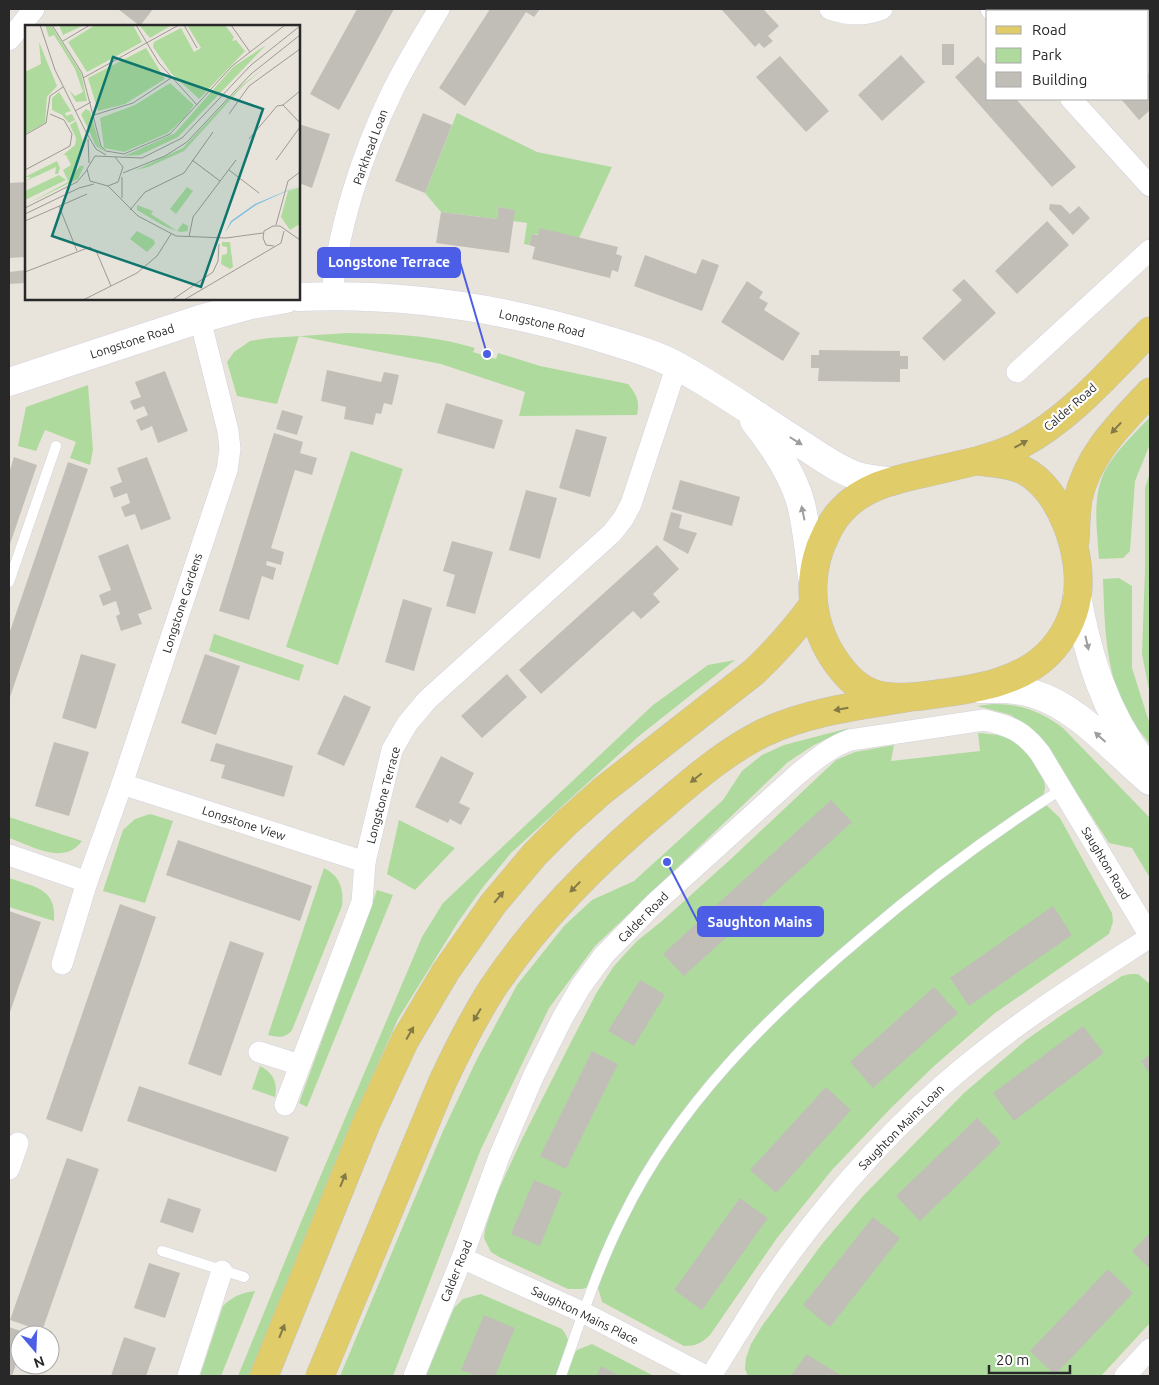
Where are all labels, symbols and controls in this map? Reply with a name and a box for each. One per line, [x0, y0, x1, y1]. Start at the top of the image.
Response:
legend [986, 10, 1149, 100]
text: Road [1032, 21, 1067, 38]
inset map [25, 25, 300, 300]
text: Park [1032, 46, 1062, 63]
text: Building [1032, 71, 1087, 88]
street label: Parkhead Loan [350, 107, 390, 187]
callout: Longstone Terrace [318, 248, 460, 277]
text: Longstone Terrace [328, 254, 450, 270]
street label: Longstone Road [498, 307, 586, 339]
street label: Longstone Road [88, 321, 176, 361]
street label: Calder Road [1041, 381, 1099, 433]
one-way arrow [1110, 421, 1122, 433]
one-way arrow [789, 436, 802, 446]
one-way arrow [1014, 440, 1029, 448]
one-way arrow [799, 506, 807, 521]
street label: Longstone Gardens [160, 551, 204, 655]
one-way arrow [1083, 636, 1091, 651]
one-way arrow [832, 705, 848, 713]
one-way arrow [1094, 732, 1107, 743]
street label: Longstone Terrace [364, 745, 402, 845]
one-way arrow [690, 773, 703, 784]
street label: Longstone View [201, 803, 288, 843]
street label: Saughton Road [1079, 824, 1133, 902]
one-way arrow [569, 880, 581, 892]
street label: Calder Road [615, 889, 671, 945]
one-way arrow [493, 891, 504, 903]
callout: Saughton Mains [698, 907, 823, 936]
text: Saughton Mains [708, 914, 813, 930]
one-way arrow [472, 1009, 481, 1022]
one-way arrow [406, 1025, 414, 1040]
street label: Saughton Mains Loan [856, 1082, 946, 1172]
one-way arrow [339, 1173, 347, 1187]
street label: Calder Road [438, 1238, 474, 1304]
street label: Saughton Mains Place [529, 1283, 641, 1347]
one-way arrow [278, 1323, 286, 1338]
north arrow [10, 1325, 60, 1375]
scale bar [989, 1342, 1070, 1374]
text: 20 m [996, 1351, 1029, 1368]
text: N [32, 1353, 47, 1372]

